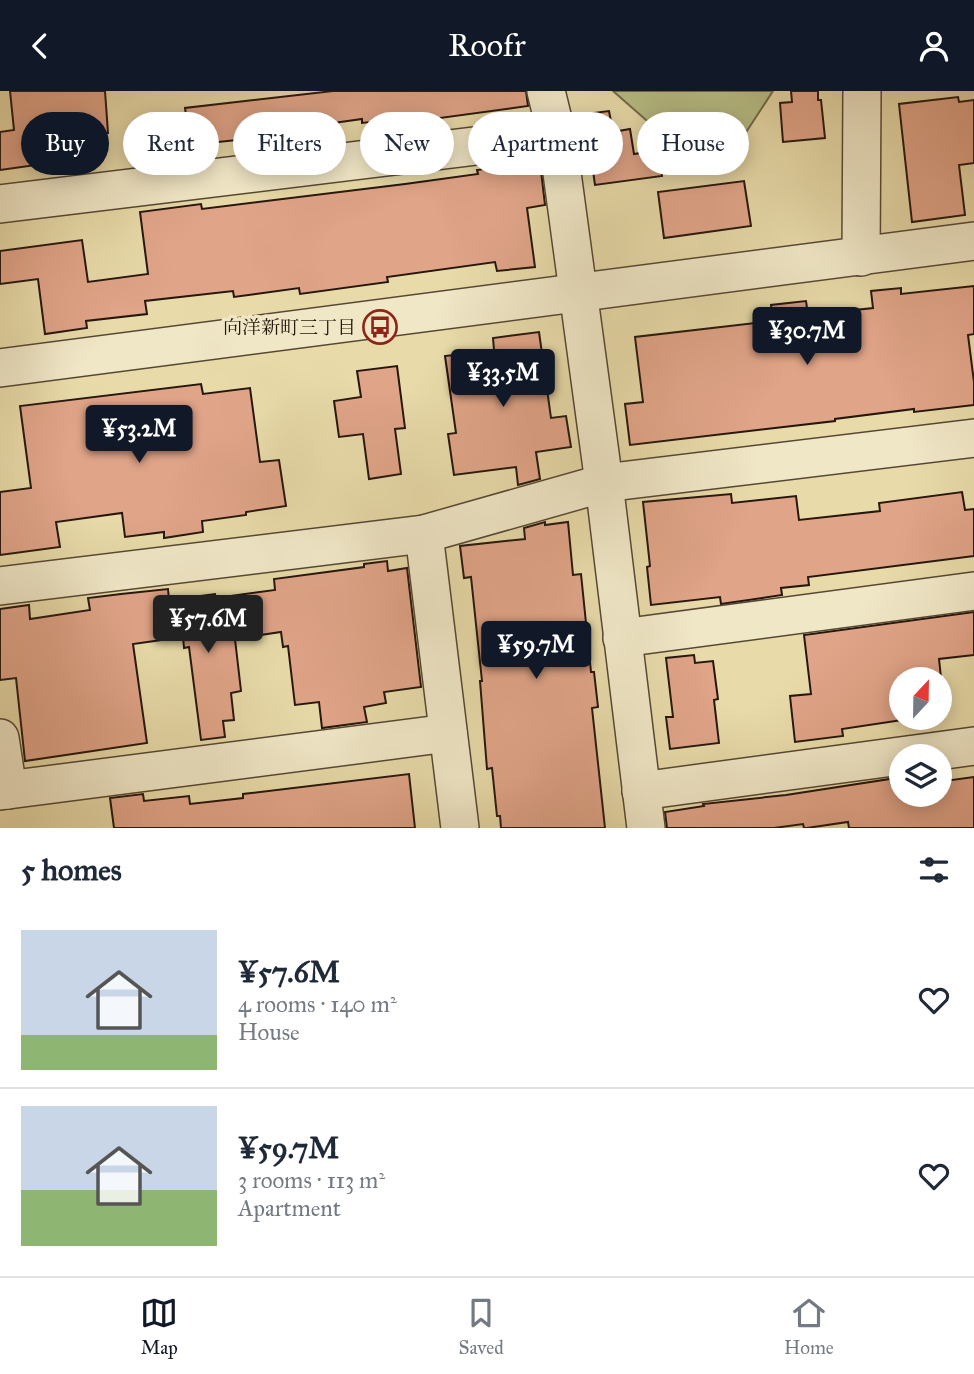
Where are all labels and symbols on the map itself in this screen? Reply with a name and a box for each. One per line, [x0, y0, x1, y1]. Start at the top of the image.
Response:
pin: ¥30.7M [750, 307, 864, 367]
bus stop icon: 向洋新町三丁目 [361, 308, 399, 346]
place label: 向洋新町三丁目 [223, 316, 356, 339]
pin: ¥33.5M [446, 349, 560, 409]
pin: ¥53.2M [82, 405, 196, 465]
pin: ¥57.6M [151, 595, 265, 655]
pin: ¥59.7M [479, 621, 593, 681]
north arrow [889, 667, 952, 730]

